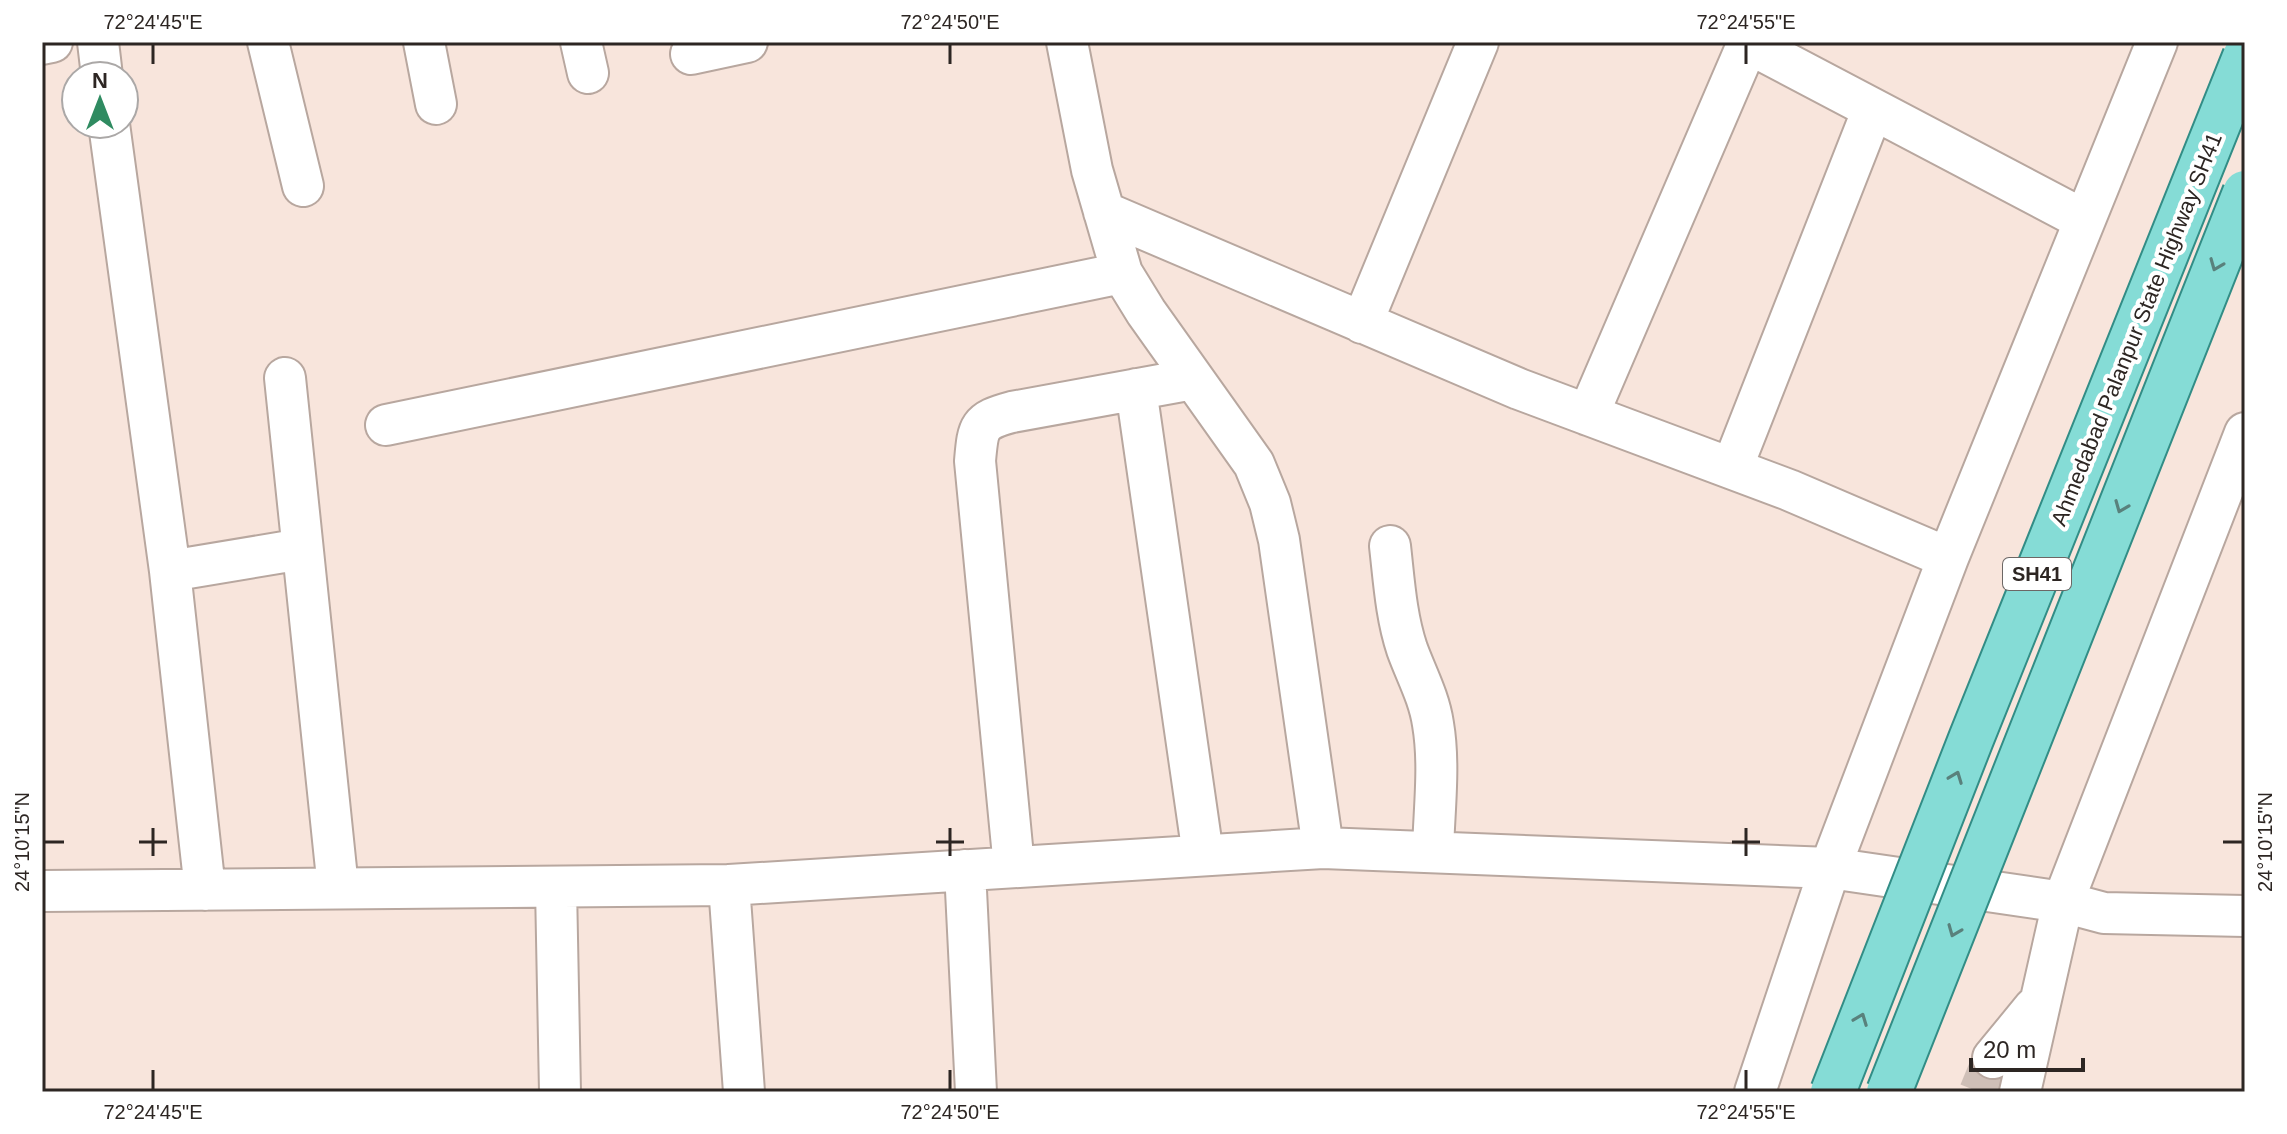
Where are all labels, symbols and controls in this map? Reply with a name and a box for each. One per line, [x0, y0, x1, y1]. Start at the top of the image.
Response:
text: 72°24'45"E [104, 11, 203, 33]
text: 72°24'50"E [901, 11, 1000, 33]
text: 72°24'55"E [1697, 11, 1796, 33]
north arrow [60, 60, 140, 140]
text: N [92, 68, 108, 93]
street label: Ahmedabad Palanpur State Highway SH41 [2046, 129, 2227, 529]
one-way arrow [2210, 257, 2226, 271]
one-way arrow [2114, 499, 2131, 513]
road number: SH41 [2003, 558, 2071, 590]
one-way arrow [1946, 771, 1963, 785]
text: 24°10'15"N [11, 792, 33, 892]
text: 24°10'15"N [2254, 792, 2276, 892]
one-way arrow [1947, 923, 1963, 937]
one-way arrow [1852, 1013, 1868, 1027]
scale bar [1971, 1022, 2083, 1072]
text: 20 m [1983, 1036, 2036, 1063]
text: 72°24'45"E [104, 1101, 203, 1123]
text: 72°24'50"E [901, 1101, 1000, 1123]
text: 72°24'55"E [1697, 1101, 1796, 1123]

